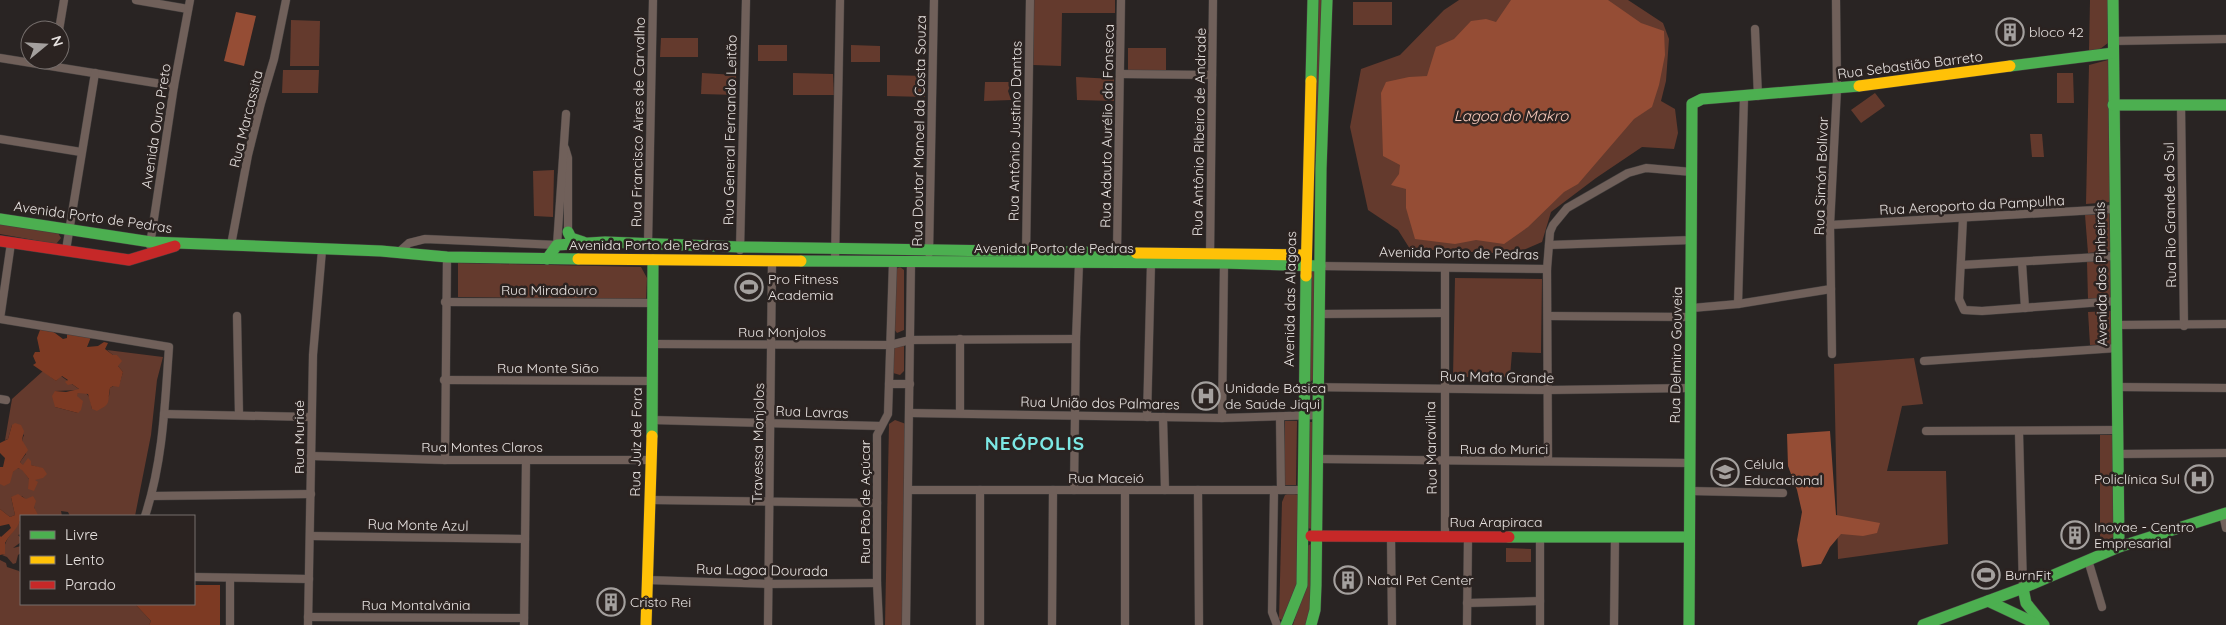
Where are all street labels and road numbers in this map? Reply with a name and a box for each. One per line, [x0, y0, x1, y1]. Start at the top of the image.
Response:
street label: Rua Doutor Manoel da Costa Souza [908, 15, 930, 247]
street label: Rua Francisco Aires de Carvalho [627, 17, 649, 227]
street label: Rua Adauto Aurélio da Fonseca [1096, 24, 1118, 228]
street label: Rua Antônio Ribeiro de Andrade [1188, 28, 1210, 236]
street label: Rua General Fernando Leitão [719, 35, 741, 225]
street label: Rua Antônio Justino Dantas [1004, 41, 1026, 221]
street label: Rua Sebastião Barreto [1836, 47, 1984, 83]
street label: Avenida Ouro Preto [137, 62, 175, 190]
street label: Rua Marcassita [225, 68, 267, 170]
street label: Rua Simón Bolívar [1810, 116, 1832, 236]
street label: Rua Rio Grande do Sul [2160, 142, 2180, 288]
street label: Rua Aeroporto da Pampulha [1879, 191, 2065, 219]
street label: Avenida Porto de Pedras [13, 197, 173, 237]
street label: Avenida dos Pinheirais [2091, 202, 2111, 346]
street label: Avenida das Alagoas [1280, 231, 1300, 367]
street label: Avenida Porto de Pedras [569, 236, 729, 254]
street label: Avenida Porto de Pedras [974, 239, 1134, 257]
street label: Avenida Porto de Pedras [1379, 243, 1539, 263]
street label: Rua Miradouro [501, 281, 597, 299]
street label: Rua Delmiro Gouveia [1666, 286, 1686, 424]
street label: Rua Monjolos [738, 323, 826, 341]
street label: Rua Monte Sião [497, 359, 599, 377]
street label: Rua Mata Grande [1440, 367, 1555, 387]
street label: Travessa Monjolos [748, 383, 768, 503]
street label: Rua Juiz de Fora [626, 387, 646, 497]
street label: Rua União dos Palmares [1020, 393, 1180, 413]
street label: Rua Muriaé [290, 400, 308, 474]
street label: Rua Maravilha [1421, 401, 1441, 495]
street label: Rua Lavras [775, 402, 849, 422]
street label: Rua Montes Claros [421, 438, 543, 456]
street label: Rua Pão de Açúcar [856, 439, 874, 564]
street label: Rua do Murici [1460, 440, 1548, 458]
street label: Rua Maceió [1068, 469, 1144, 487]
street label: Rua Arapiraca [1449, 513, 1543, 531]
street label: Rua Monte Azul [367, 515, 469, 535]
street label: Rua Lagoa Dourada [696, 560, 828, 580]
street label: Rua Montalvânia [361, 596, 471, 614]

